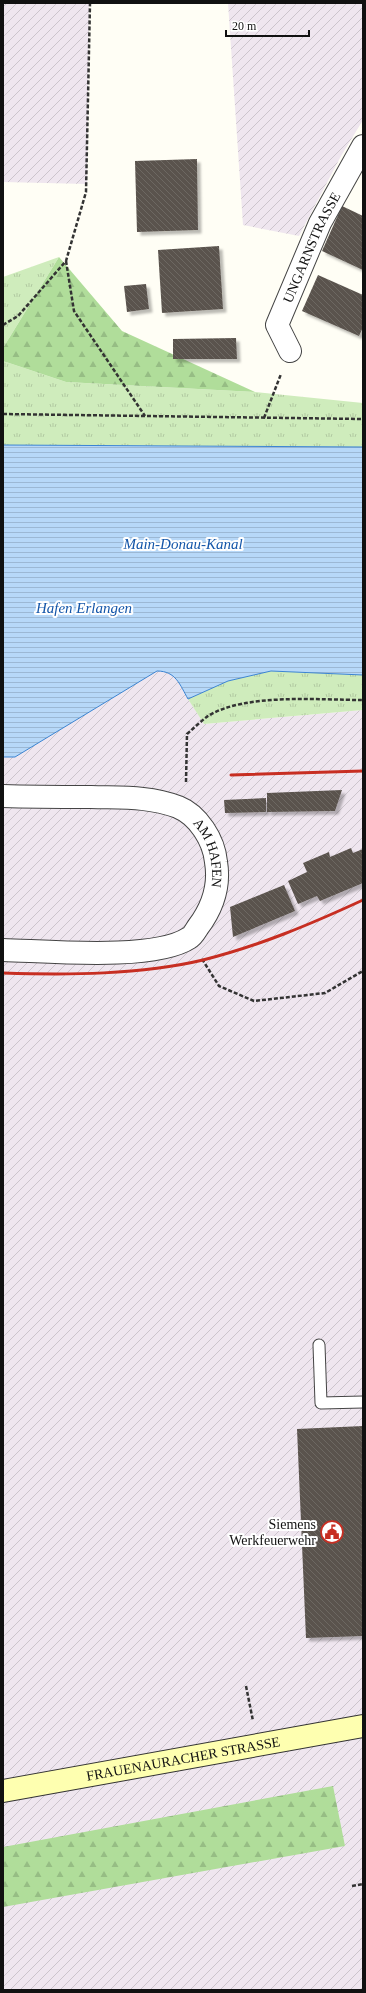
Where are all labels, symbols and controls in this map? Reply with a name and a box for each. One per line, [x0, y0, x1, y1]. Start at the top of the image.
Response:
scale bar [226, 12, 309, 38]
text: 20 m [232, 19, 257, 33]
street label: UNGARNSTRASSE [280, 189, 343, 305]
water label: Main-Donau-Kanal [122, 536, 243, 552]
water label: Hafen Erlangen [35, 600, 132, 616]
street label: AM HAFEN [191, 815, 225, 888]
place label: Siemens Werkfeuerwehr [229, 1517, 316, 1548]
public building icon: Siemens Werkfeuerwehr [319, 1519, 345, 1545]
street label: FRAUENAURACHER STRASSE [85, 1734, 281, 1783]

